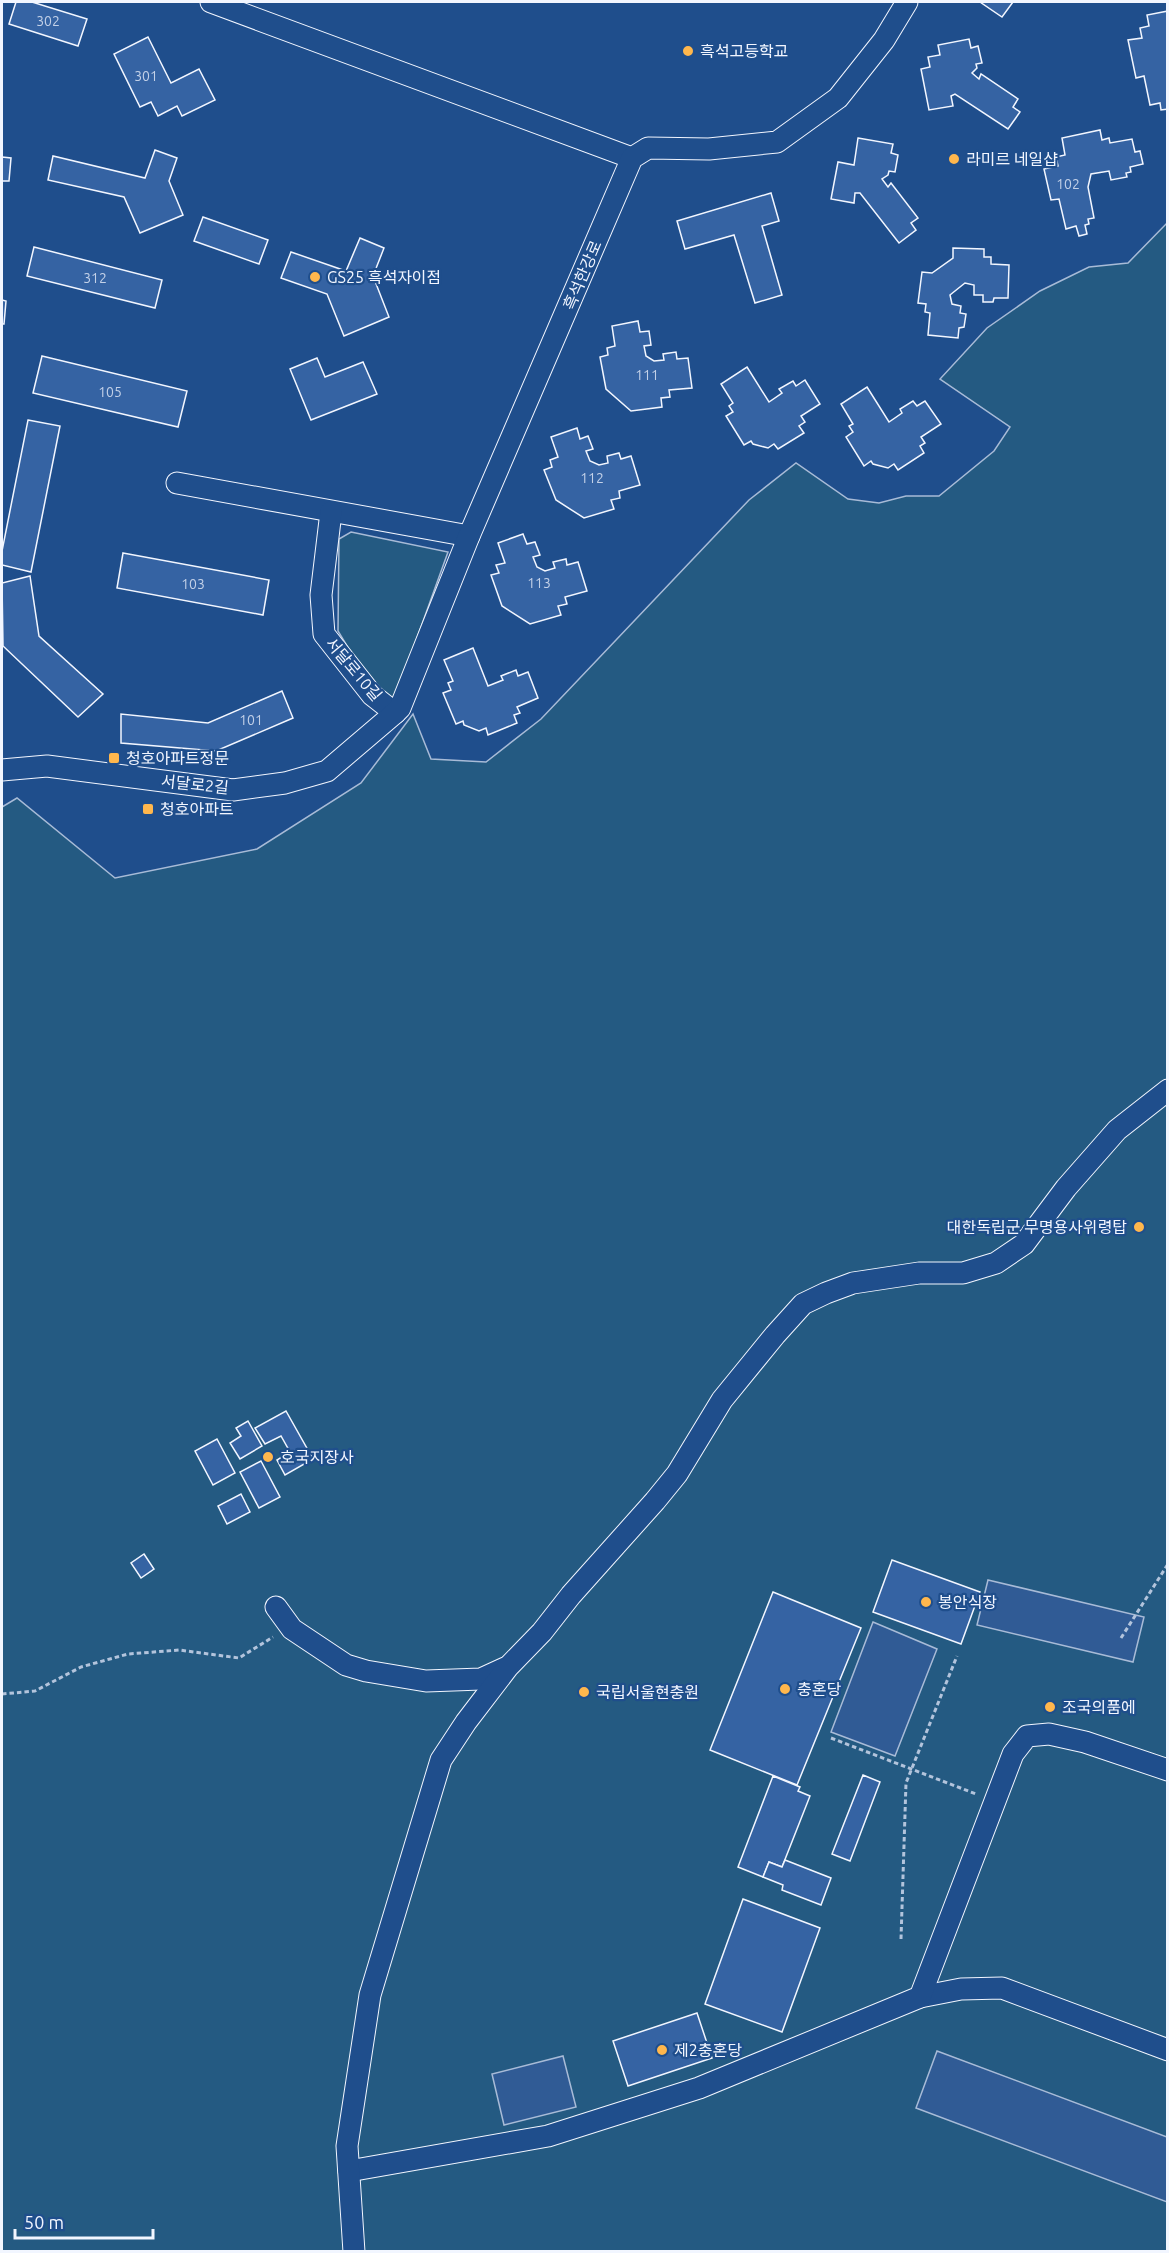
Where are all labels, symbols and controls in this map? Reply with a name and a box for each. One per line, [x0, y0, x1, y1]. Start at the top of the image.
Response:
house number: 302 [36, 13, 60, 29]
place label: 흑석고등학교 [700, 42, 788, 60]
marker: 흑석고등학교 [681, 44, 695, 58]
house number: 301 [134, 68, 158, 84]
place label: 라미르 네일샵 [966, 150, 1058, 168]
marker: 라미르 네일샵 [947, 152, 961, 166]
house number: 102 [1056, 176, 1080, 192]
street label: 흑석한강로 [559, 237, 605, 312]
place label: GS25 흑석자이점 [327, 268, 441, 286]
house number: 312 [83, 270, 107, 286]
marker: GS25 흑석자이점 [308, 270, 322, 284]
house number: 111 [635, 367, 659, 383]
house number: 105 [98, 384, 122, 400]
house number: 112 [580, 470, 604, 486]
house number: 113 [527, 575, 551, 591]
house number: 103 [181, 576, 205, 592]
street label: 서달로10길 [322, 634, 386, 704]
house number: 101 [239, 712, 263, 728]
place label: 청호아파트정문 [126, 749, 229, 767]
marker: 청호아파트정문 [107, 751, 121, 765]
street label: 서달로2길 [160, 772, 230, 796]
place label: 청호아파트 [160, 800, 234, 818]
marker: 청호아파트 [141, 802, 155, 816]
place label: 대한독립군 무명용사위령탑 [947, 1218, 1127, 1236]
marker: 대한독립군 무명용사위령탑 [1132, 1220, 1146, 1234]
place label: 호국지장사 [280, 1448, 354, 1466]
marker: 호국지장사 [261, 1450, 275, 1464]
place label: 봉안식장 [938, 1593, 997, 1611]
marker: 봉안식장 [919, 1595, 933, 1609]
place label: 충혼당 [797, 1680, 841, 1698]
marker: 충혼당 [778, 1682, 792, 1696]
place label: 국립서울현충원 [596, 1683, 699, 1701]
marker: 국립서울현충원 [577, 1685, 591, 1699]
place label: 조국의품에 [1062, 1698, 1136, 1716]
marker: 조국의품에 [1043, 1700, 1057, 1714]
place label: 제2충혼당 [674, 2041, 742, 2059]
marker: 제2충혼당 [655, 2043, 669, 2057]
scale bar [15, 2202, 153, 2240]
text: 50 m [24, 2212, 64, 2232]

